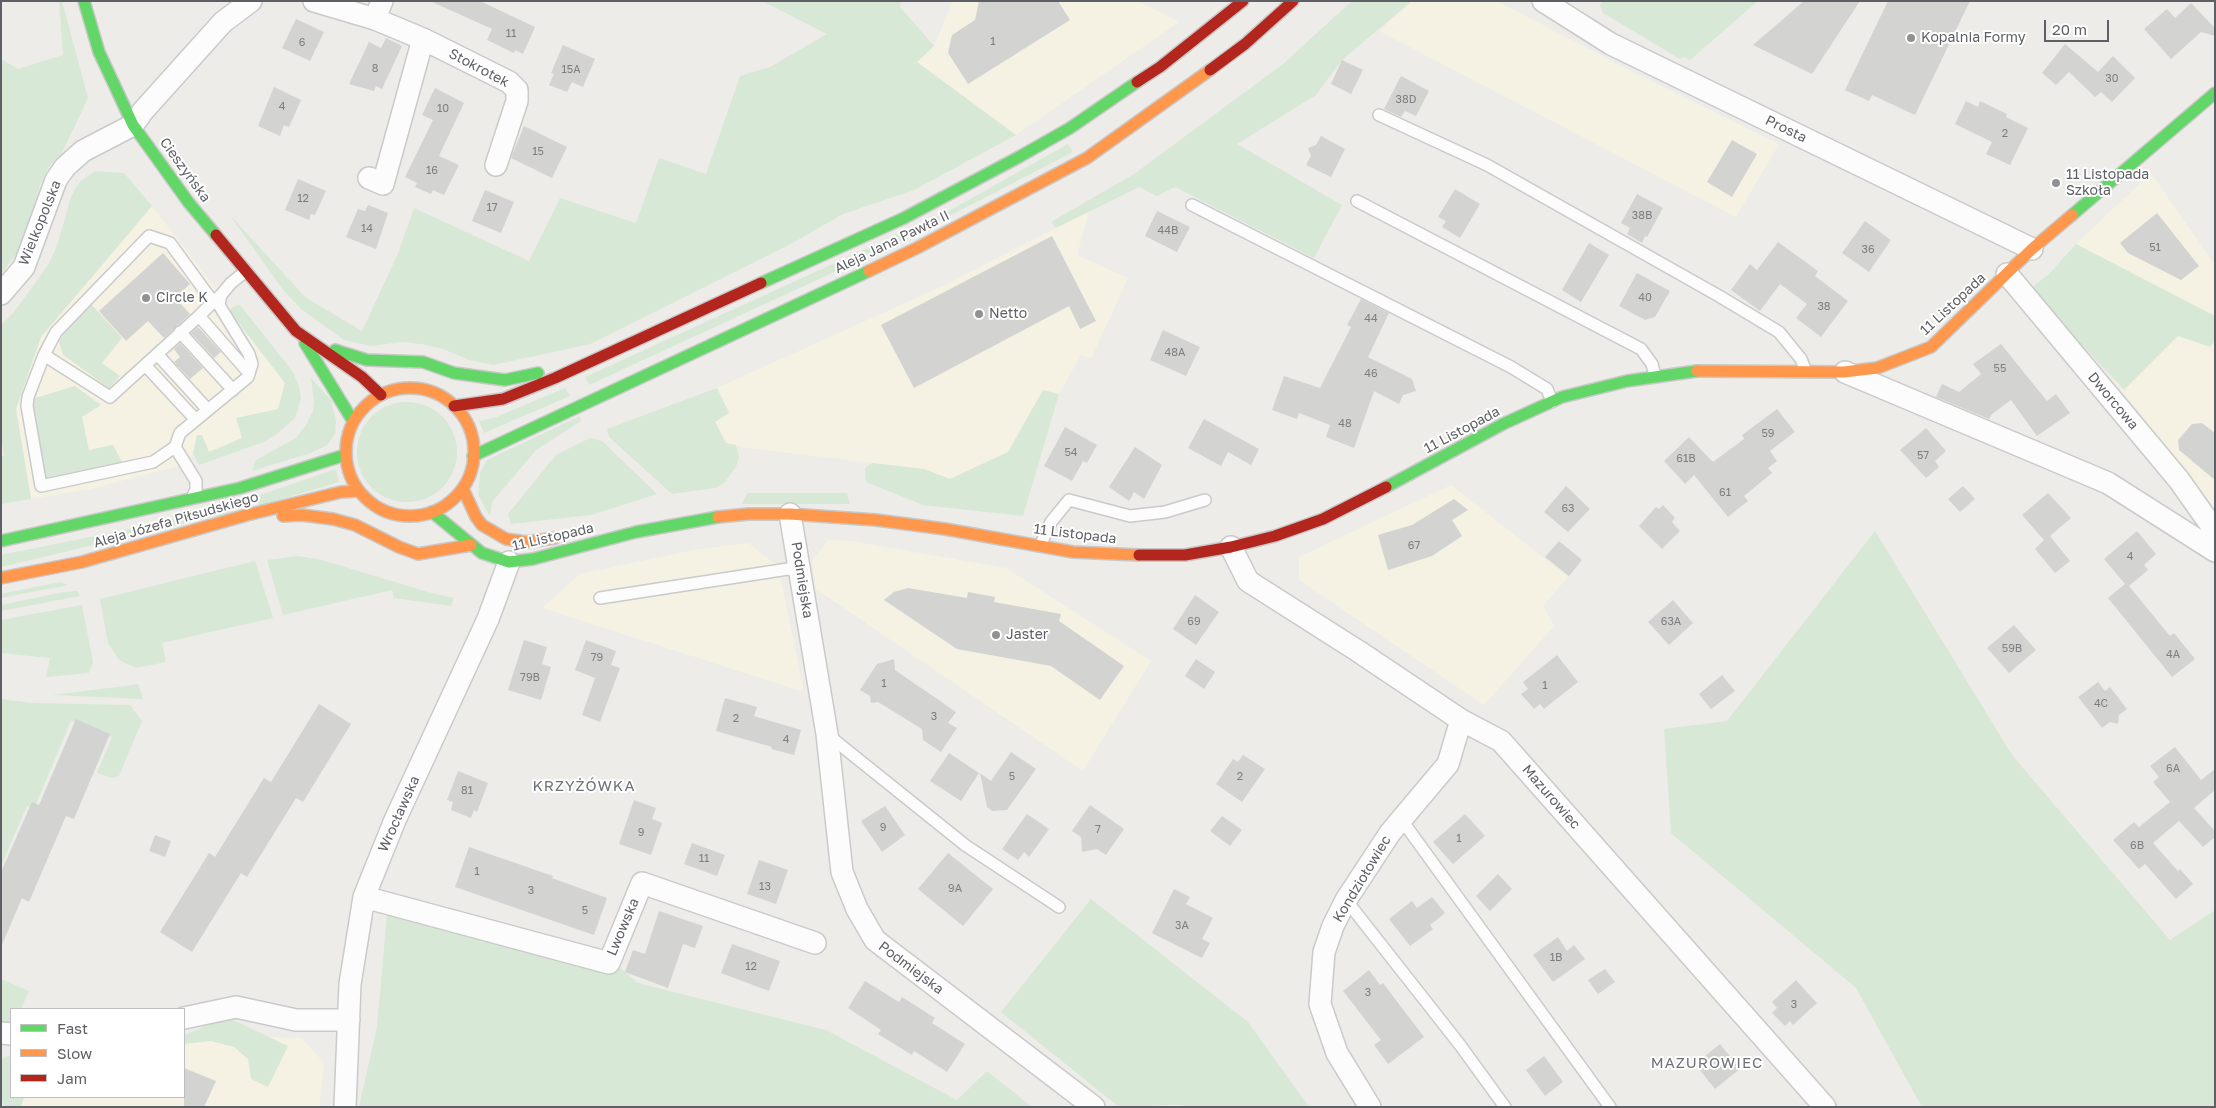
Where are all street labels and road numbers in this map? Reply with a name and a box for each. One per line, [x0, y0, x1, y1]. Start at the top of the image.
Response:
street label: Stokrotek [446, 45, 512, 91]
street label: Prosta [1763, 112, 1809, 146]
street label: Cieszyńska [156, 134, 214, 206]
street label: Wielkopolska [15, 178, 65, 268]
street label: Aleja Jana Pawła II [832, 207, 952, 277]
street label: 11 Listopada [1917, 269, 1989, 339]
street label: Dworcowa [2084, 369, 2142, 433]
street label: 11 Listopada [1421, 403, 1503, 457]
street label: Aleja Józefa Piłsudskiego [92, 488, 260, 552]
street label: 11 Listopada [511, 519, 595, 555]
street label: 11 Listopada [1033, 521, 1117, 547]
street label: Podmiejska [788, 541, 816, 619]
street label: Mazurowiec [1518, 761, 1584, 833]
street label: Wrocławska [375, 773, 423, 855]
street label: Kondziołowiec [1330, 833, 1394, 925]
street label: Lwowska [603, 896, 643, 958]
street label: Podmiejska [875, 938, 947, 998]

